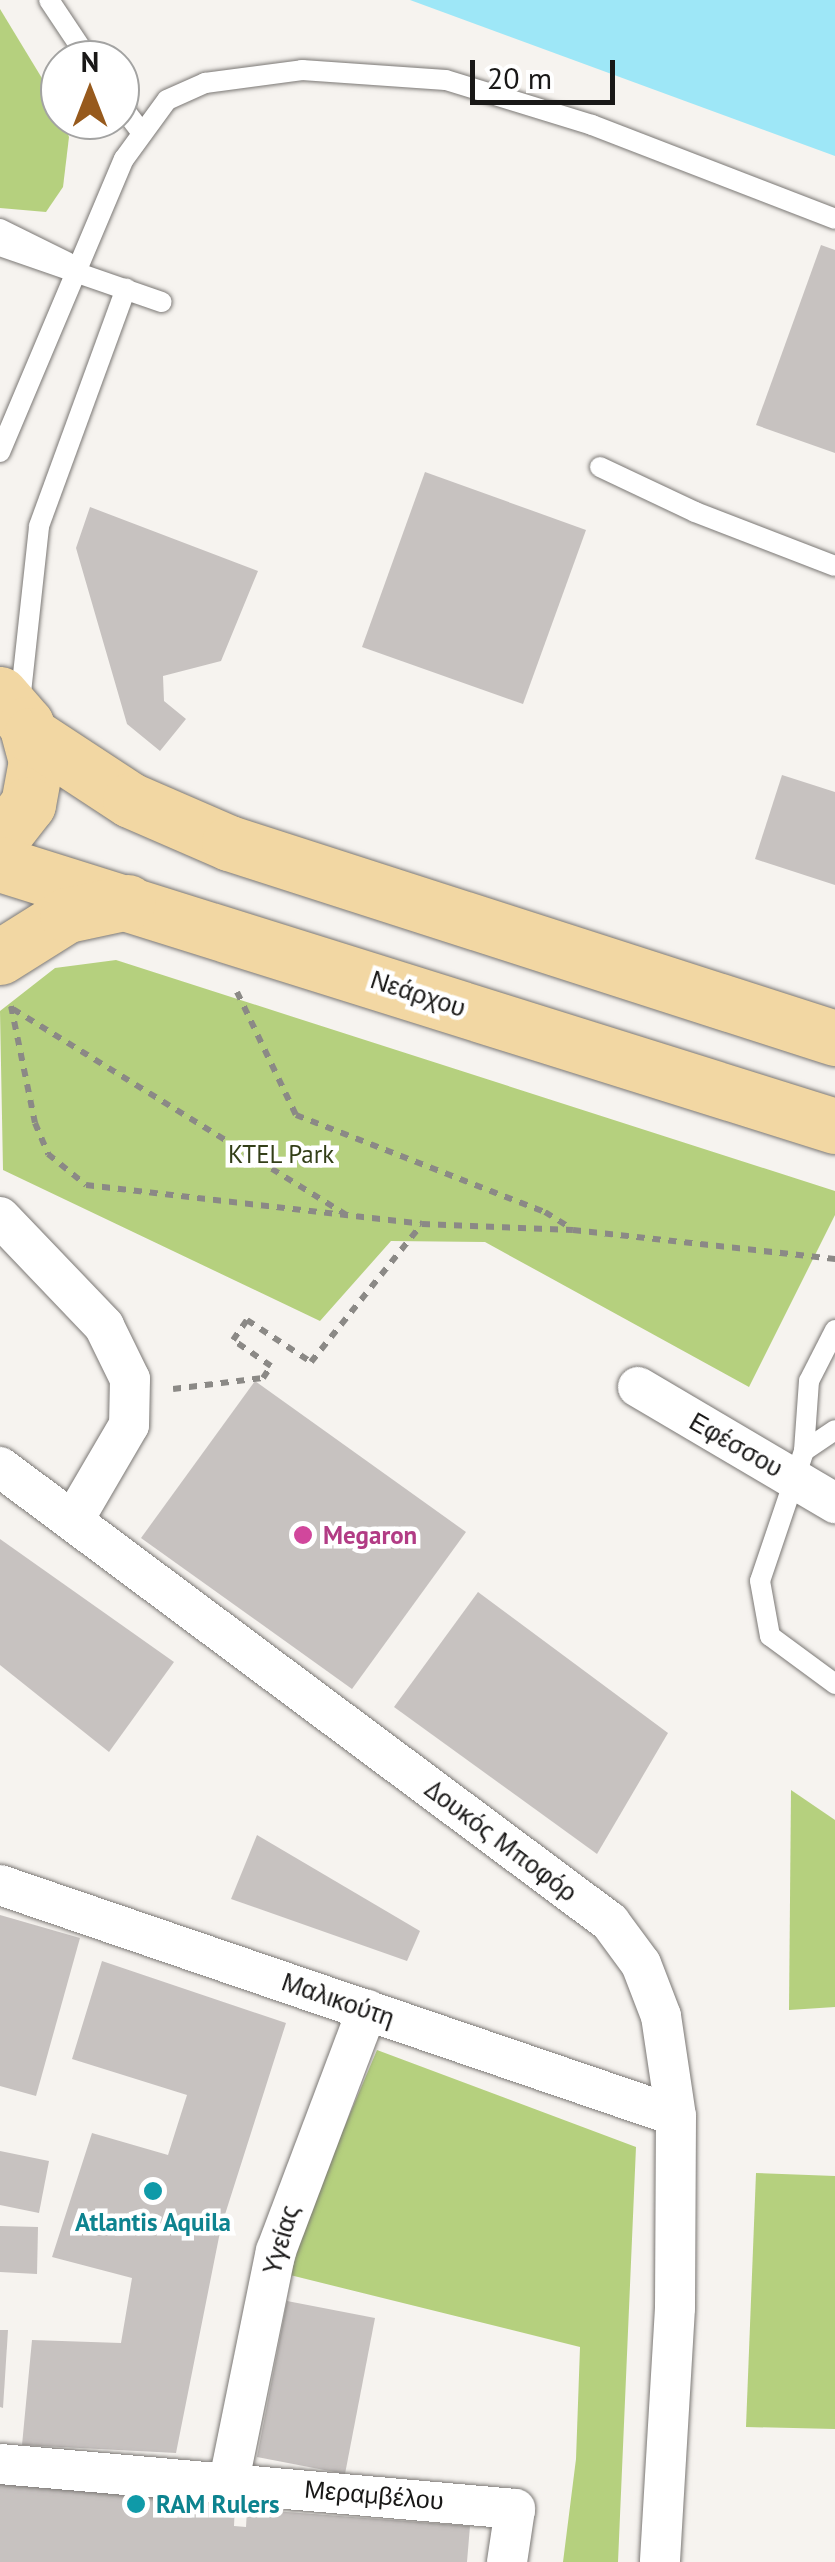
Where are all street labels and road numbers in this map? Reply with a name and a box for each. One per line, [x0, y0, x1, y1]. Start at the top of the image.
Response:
street label: Νεάρχου [367, 965, 469, 1023]
street label: Εφέσσου [684, 1406, 788, 1484]
street label: Δουκός Μποφόρ [419, 1774, 583, 1908]
street label: Μαλικούτη [278, 1967, 398, 2033]
street label: Υγείας [257, 2202, 305, 2278]
street label: Μεραμβέλου [303, 2474, 445, 2516]

